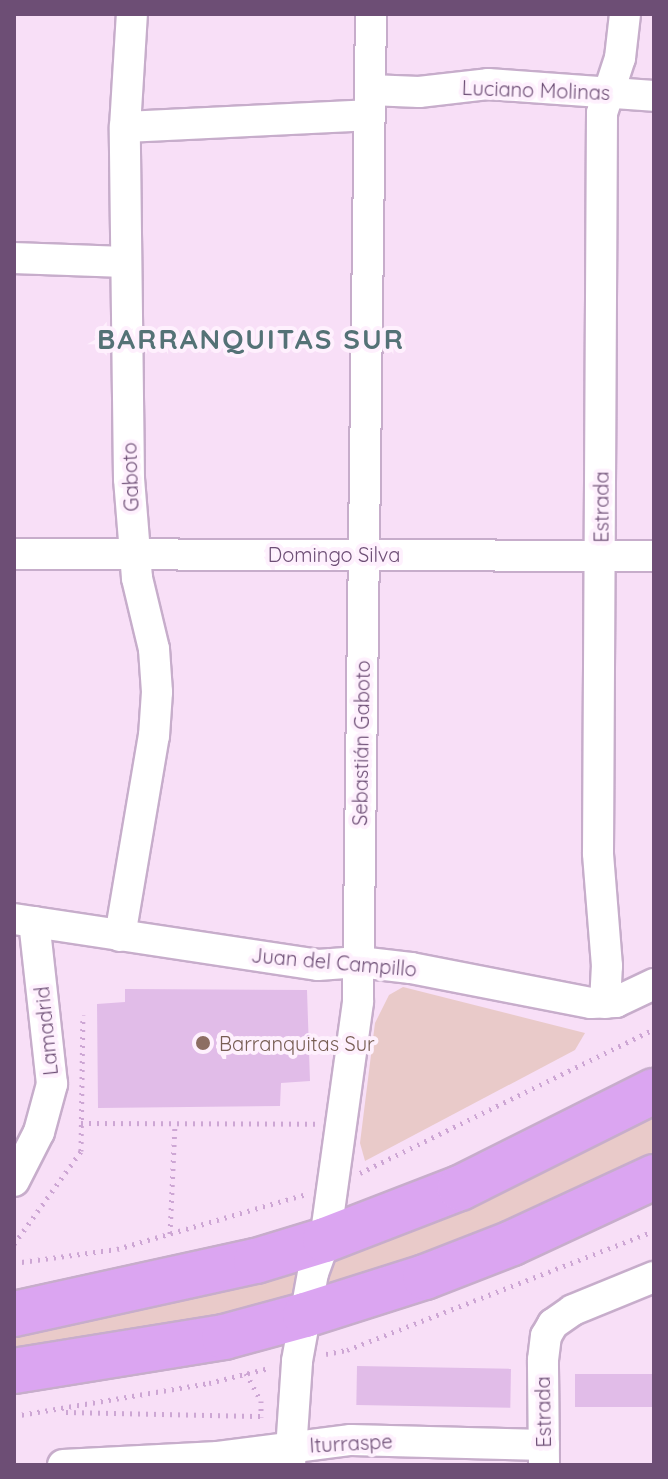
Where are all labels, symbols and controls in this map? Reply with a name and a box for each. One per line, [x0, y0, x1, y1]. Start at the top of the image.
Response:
street label: Luciano Molinas [461, 75, 611, 105]
district label: BARRANQUITAS SUR [97, 322, 405, 356]
street label: Gaboto [117, 442, 143, 512]
street label: Estrada [589, 471, 613, 543]
street label: Domingo Silva [268, 542, 400, 566]
street label: Sebastián Gaboto [348, 660, 374, 826]
street label: Juan del Campillo [250, 943, 418, 981]
street label: Lamadrid [29, 985, 63, 1077]
place label: Barranquitas Sur [219, 1031, 375, 1055]
marker: Barranquitas Sur [194, 1034, 212, 1052]
street label: Estrada [530, 1376, 556, 1448]
street label: Iturraspe [309, 1429, 393, 1457]

